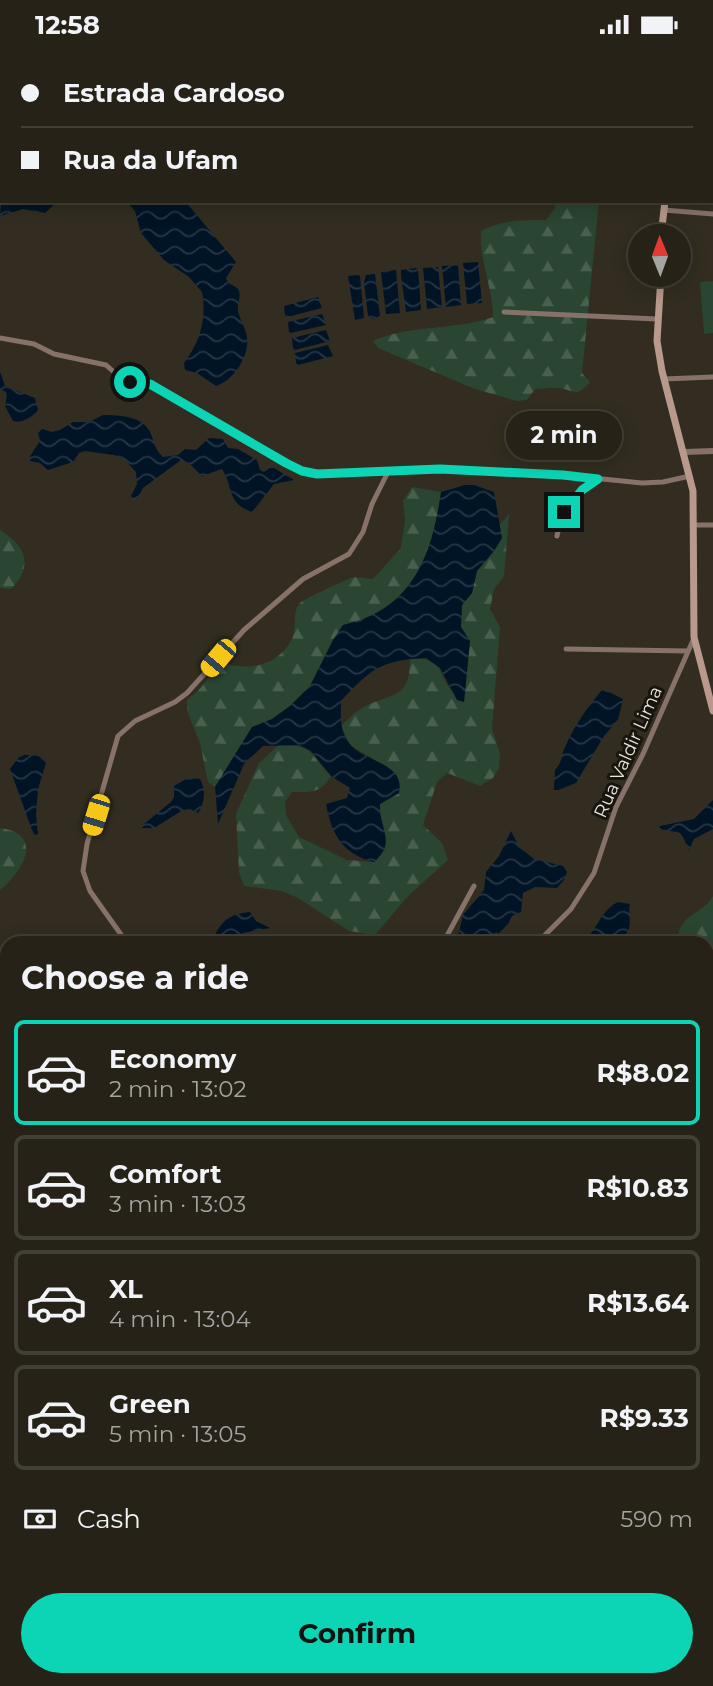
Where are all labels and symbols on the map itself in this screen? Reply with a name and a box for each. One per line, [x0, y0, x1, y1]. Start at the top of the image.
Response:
north arrow [628, 224, 691, 287]
route start [114, 366, 146, 398]
callout: 2 min [506, 411, 622, 459]
route end [548, 496, 580, 528]
car [197, 635, 240, 681]
street label: Rua Valdir Lima [589, 683, 667, 821]
car [80, 792, 113, 838]

